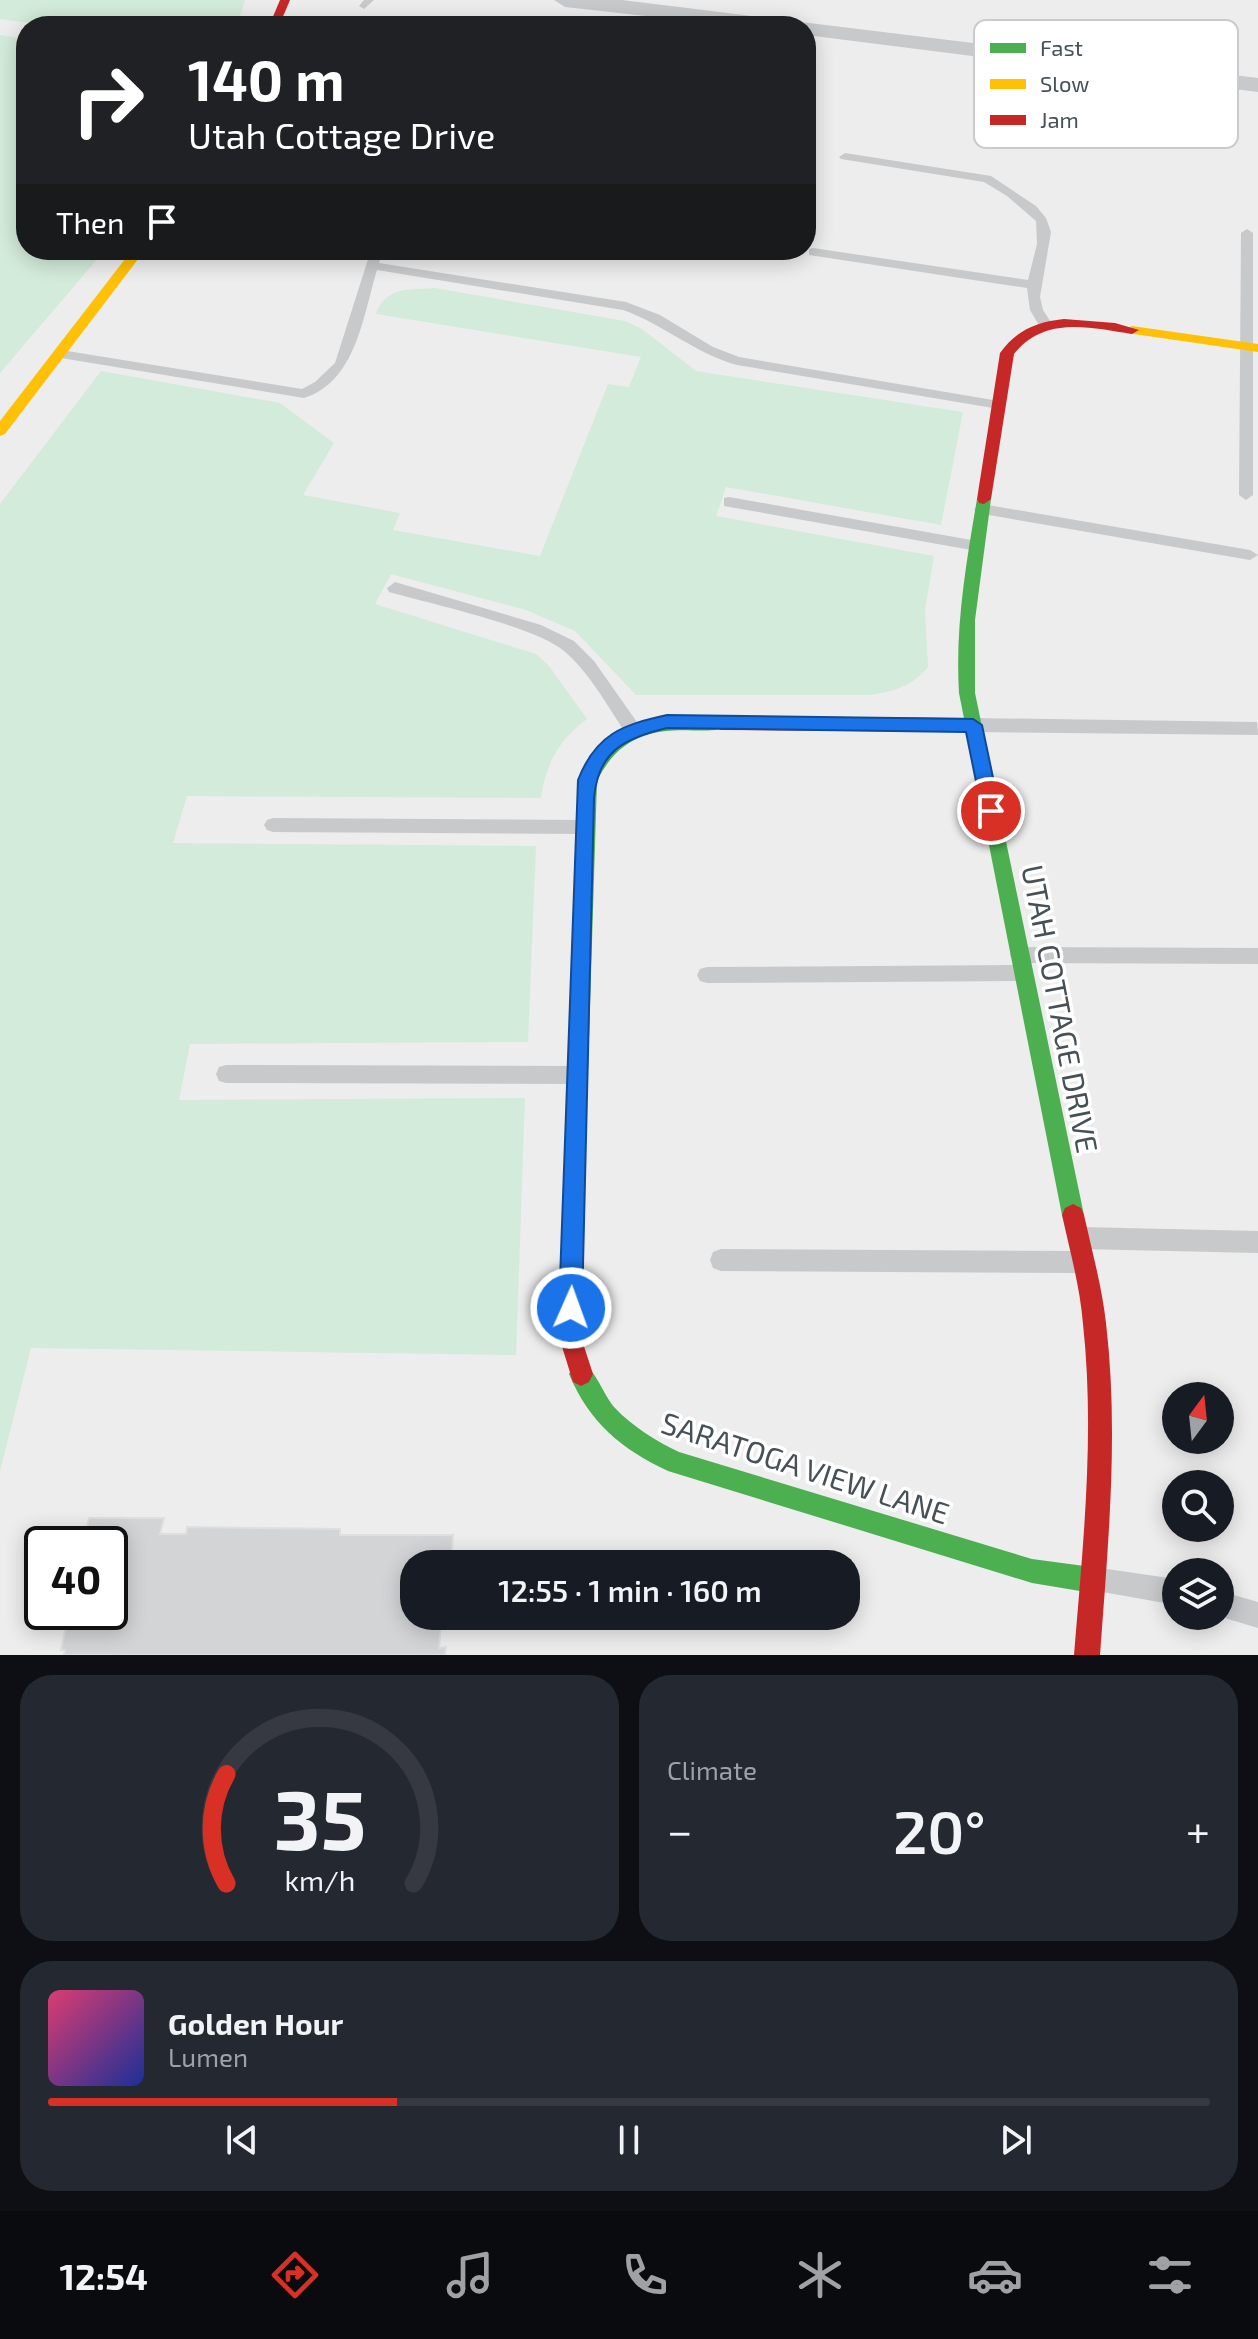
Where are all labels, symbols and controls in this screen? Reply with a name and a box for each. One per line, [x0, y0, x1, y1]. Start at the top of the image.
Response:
legend [974, 20, 1238, 148]
text: Fast [1040, 34, 1083, 60]
text: 140 m [188, 45, 345, 112]
icon: right [56, 48, 160, 152]
text: Slow [1040, 70, 1089, 96]
text: Jam [1040, 106, 1079, 132]
text: Utah Cottage Drive [188, 113, 495, 156]
icon: arrive [140, 200, 184, 244]
text: Then [56, 204, 124, 240]
pin [957, 777, 1025, 845]
icon: arrive [969, 789, 1013, 833]
street label: UTAH COTTAGE DRIVE [1015, 861, 1107, 1156]
position arrow [529, 1266, 613, 1350]
north arrow [1162, 1382, 1234, 1454]
map controls [1162, 1382, 1234, 1630]
street label: SARATOGA VIEW LANE [657, 1404, 954, 1531]
button: search [1162, 1470, 1234, 1542]
speed limit sign: 40 [24, 1526, 128, 1630]
button: layers [1162, 1558, 1234, 1630]
text: 12:55 · 1 min · 160 m [498, 1572, 762, 1608]
text: Climate [667, 1754, 757, 1785]
text: 35 [273, 1767, 366, 1867]
text: 20° [893, 1794, 986, 1866]
text: − [667, 1803, 693, 1856]
text: + [1186, 1803, 1210, 1856]
text: km/h [284, 1862, 355, 1897]
text: Golden Hour [168, 2005, 343, 2041]
text: Lumen [168, 2041, 248, 2072]
icon: previous [220, 2118, 264, 2162]
icon: pause [607, 2118, 651, 2162]
icon: next [994, 2118, 1038, 2162]
icon: directions [267, 2247, 323, 2303]
icon: music [442, 2247, 498, 2303]
icon: phone [617, 2247, 673, 2303]
icon: climate [792, 2247, 848, 2303]
icon: car [967, 2247, 1023, 2303]
icon: filters [1142, 2247, 1198, 2303]
text: 12:54 [60, 2254, 148, 2297]

